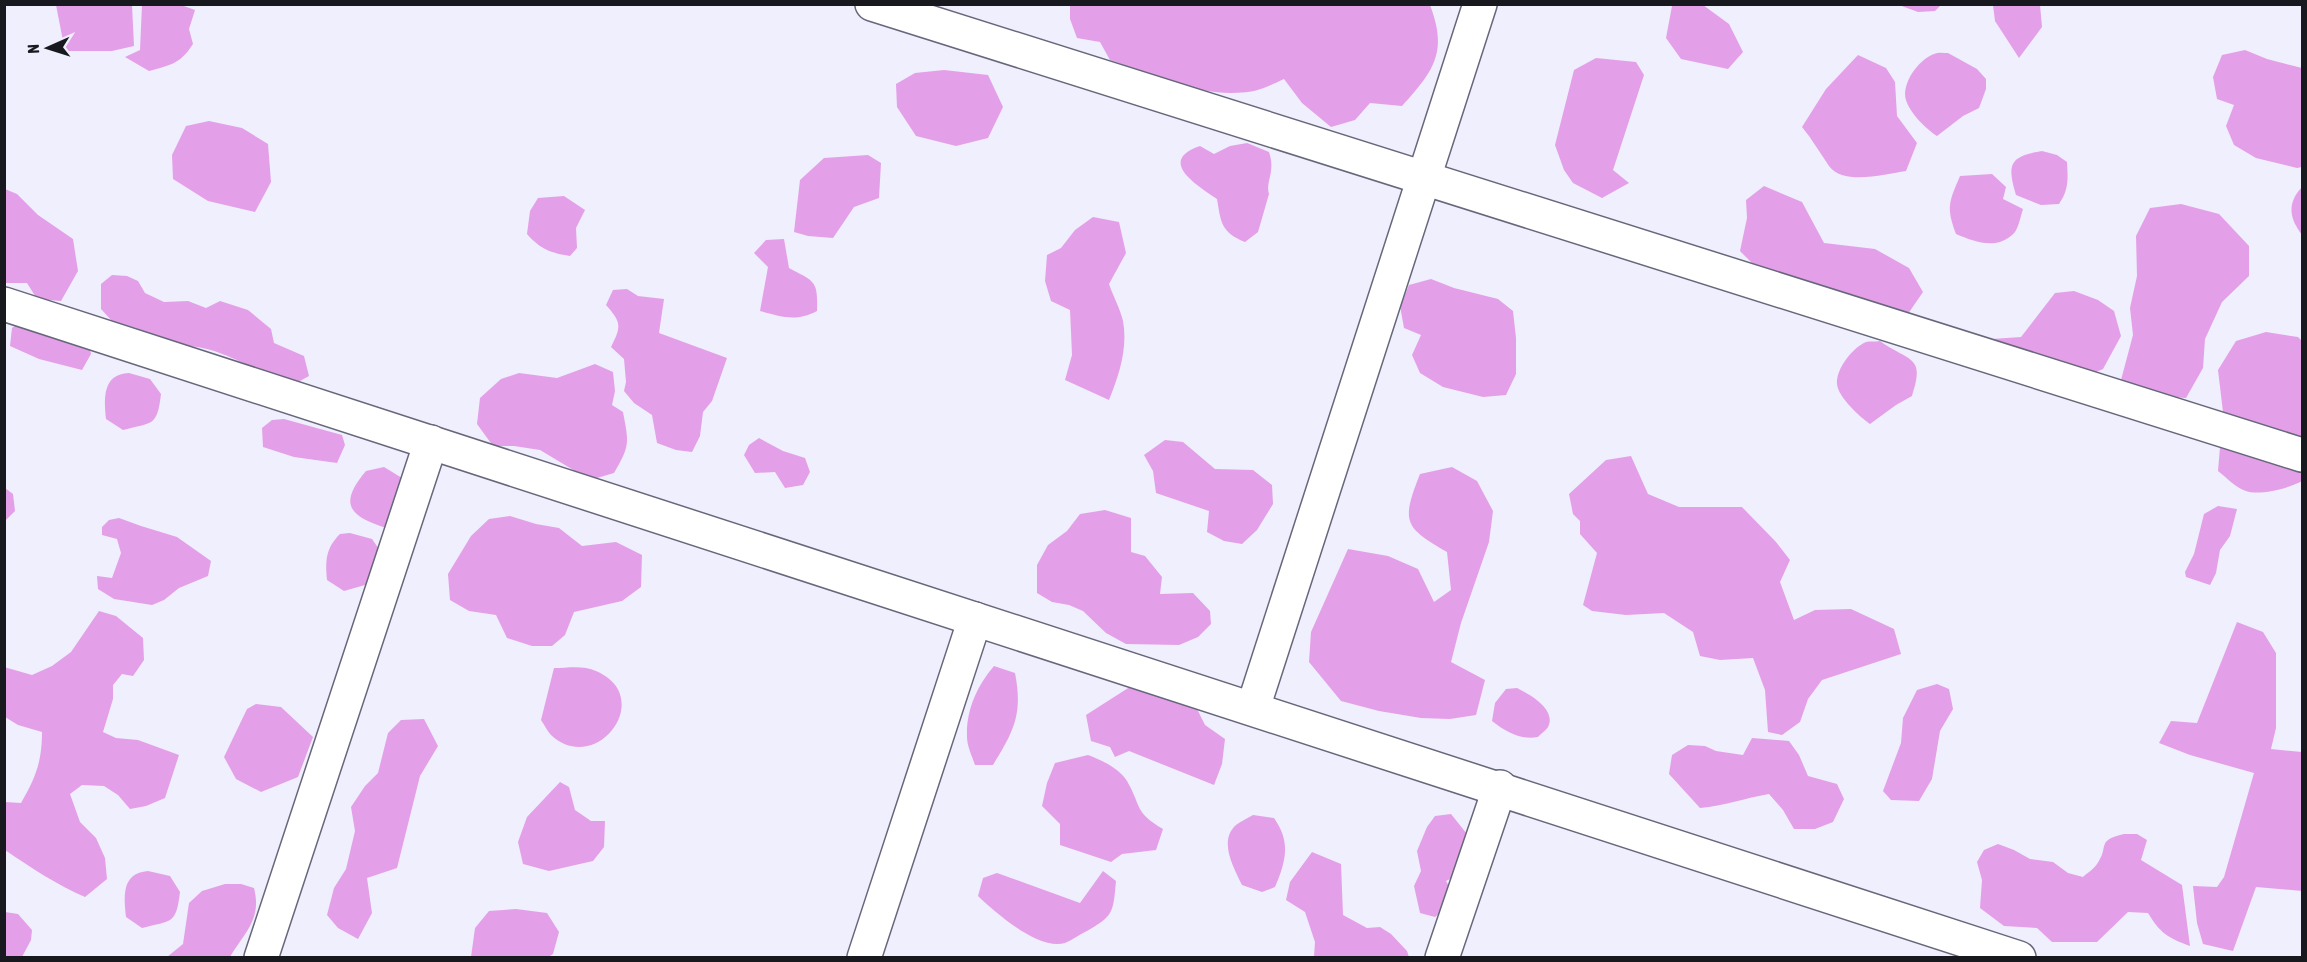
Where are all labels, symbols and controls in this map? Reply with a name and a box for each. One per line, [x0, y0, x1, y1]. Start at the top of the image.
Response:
north arrow [18, 18, 78, 78]
text: N [24, 44, 42, 54]

